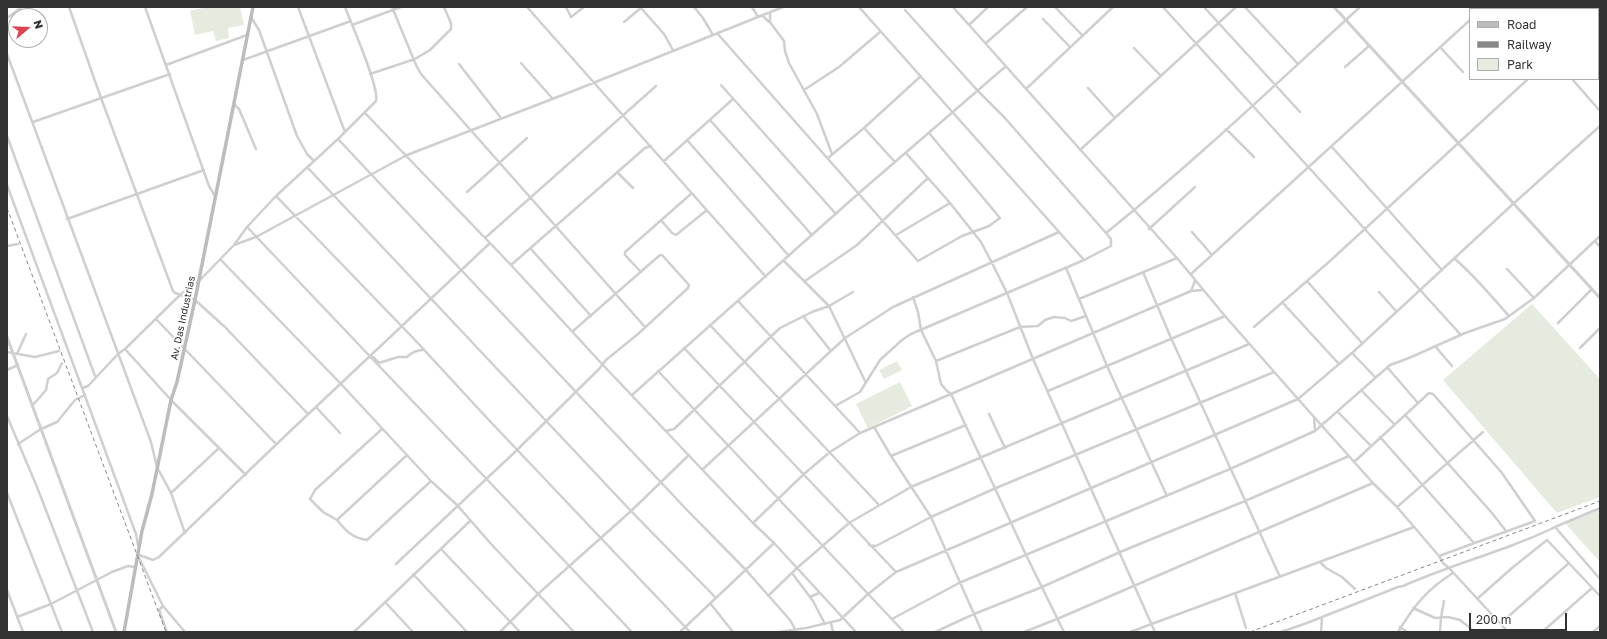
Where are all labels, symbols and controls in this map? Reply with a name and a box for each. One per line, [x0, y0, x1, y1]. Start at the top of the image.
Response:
north arrow [8, 8, 48, 48]
legend [1469, 8, 1599, 80]
text: Road [1507, 17, 1536, 32]
text: N [31, 18, 46, 30]
text: Railway [1507, 37, 1552, 52]
text: Park [1507, 57, 1533, 72]
street label: Av. Das Industrias [168, 275, 198, 361]
scale bar [1471, 605, 1569, 631]
text: 200 m [1476, 612, 1511, 627]

